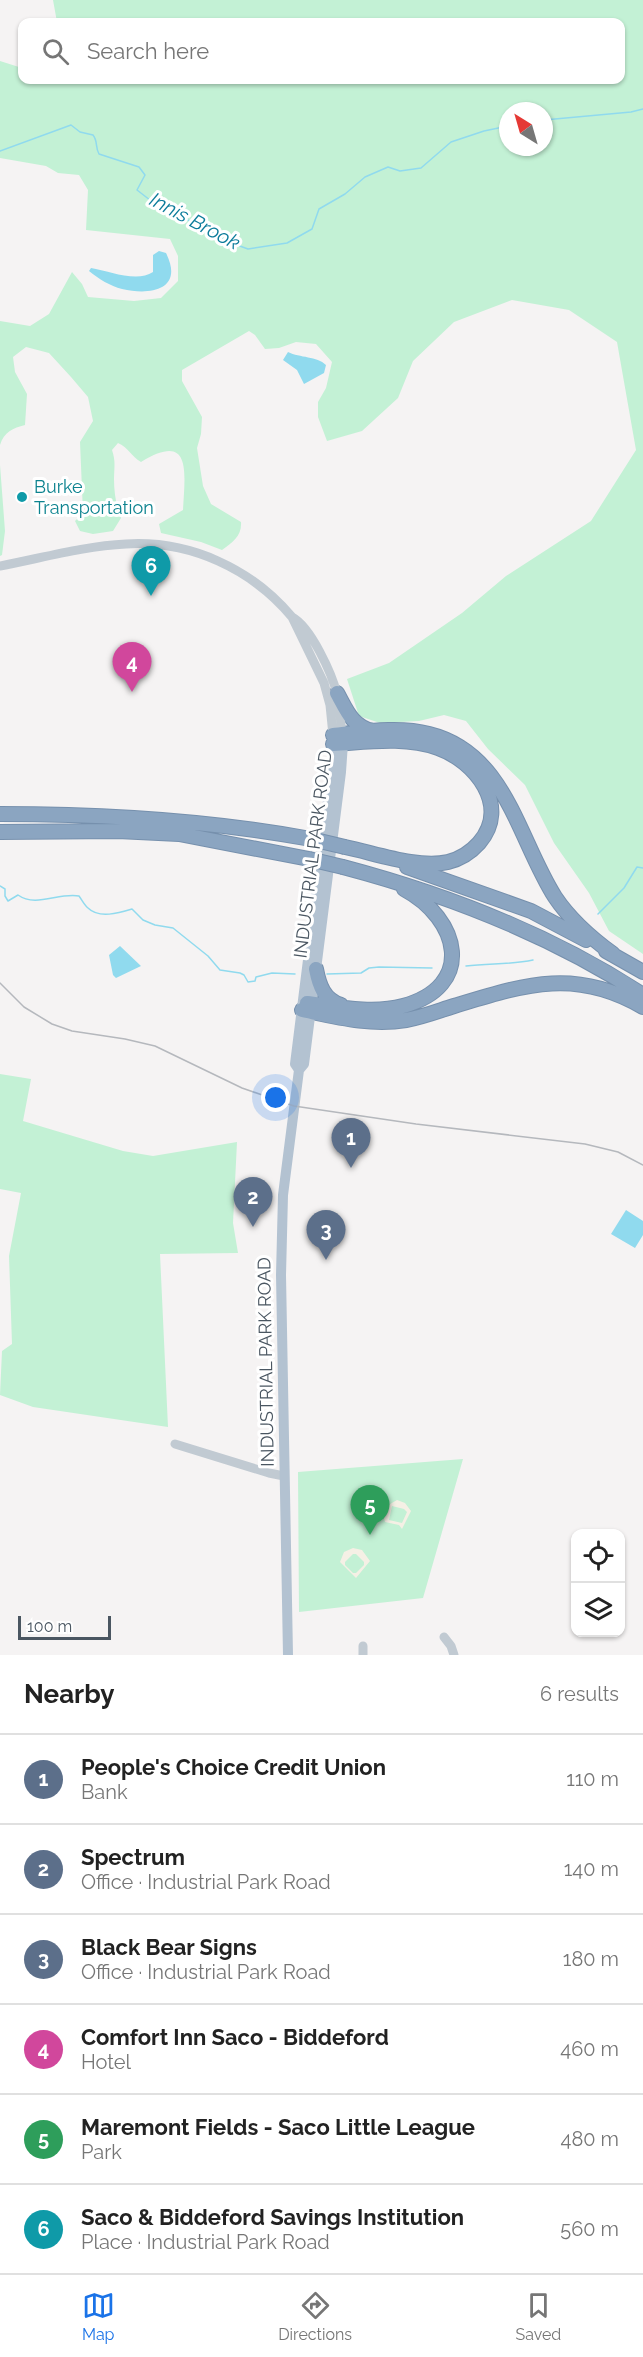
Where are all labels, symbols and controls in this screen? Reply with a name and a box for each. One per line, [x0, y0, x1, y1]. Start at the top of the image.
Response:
search box [18, 18, 625, 84]
icon: search [39, 35, 72, 68]
text: Search here [87, 38, 209, 64]
north arrow [499, 102, 553, 156]
water label: Innis Brook [146, 187, 245, 255]
place label: Burke Transportation [34, 476, 154, 518]
marker: Burke Transportation [15, 490, 29, 504]
pin: 6 [132, 546, 170, 596]
pin: 4 [112, 642, 152, 692]
street label: INDUSTRIAL PARK ROAD [289, 748, 336, 959]
your location [261, 1083, 290, 1112]
pin: 1 [332, 1118, 370, 1168]
pin: 2 [234, 1178, 272, 1227]
pin: 3 [306, 1210, 346, 1260]
street label: INDUSTRIAL PARK ROAD [253, 1257, 278, 1467]
pin: 5 [350, 1486, 389, 1535]
map controls [571, 1529, 625, 1637]
button: locate [571, 1529, 625, 1583]
button: layers [571, 1583, 625, 1637]
scale bar [18, 1613, 111, 1640]
text: 100 m [27, 1617, 72, 1636]
text: Nearby [24, 1679, 114, 1709]
text: 6 results [540, 1682, 619, 1706]
text: People's Choice Credit Union [81, 1754, 386, 1780]
text: 1 [39, 1767, 48, 1791]
text: 110 m [566, 1767, 619, 1791]
text: Bank [81, 1780, 127, 1804]
text: Spectrum [81, 1844, 185, 1870]
text: 2 [38, 1857, 49, 1881]
text: 140 m [564, 1857, 619, 1881]
text: Office · Industrial Park Road [81, 1870, 331, 1894]
text: Black Bear Signs [81, 1934, 257, 1960]
text: 3 [38, 1947, 49, 1971]
text: 180 m [563, 1947, 619, 1971]
text: Office · Industrial Park Road [81, 1960, 331, 1984]
text: Comfort Inn Saco - Biddeford [81, 2024, 389, 2050]
text: 4 [38, 2037, 49, 2061]
text: 460 m [560, 2037, 619, 2061]
text: Hotel [81, 2050, 131, 2074]
text: Maremont Fields - Saco Little League [81, 2114, 475, 2140]
text: 5 [38, 2127, 49, 2151]
text: 480 m [561, 2127, 619, 2151]
text: Park [81, 2140, 122, 2164]
text: Saco & Biddeford Savings Institution [81, 2204, 464, 2230]
text: 6 [37, 2217, 50, 2241]
text: 560 m [560, 2217, 619, 2241]
text: Place · Industrial Park Road [81, 2230, 330, 2254]
tab: Map [82, 2289, 115, 2344]
tab: Directions [278, 2289, 352, 2344]
tab: Saved [515, 2289, 561, 2344]

